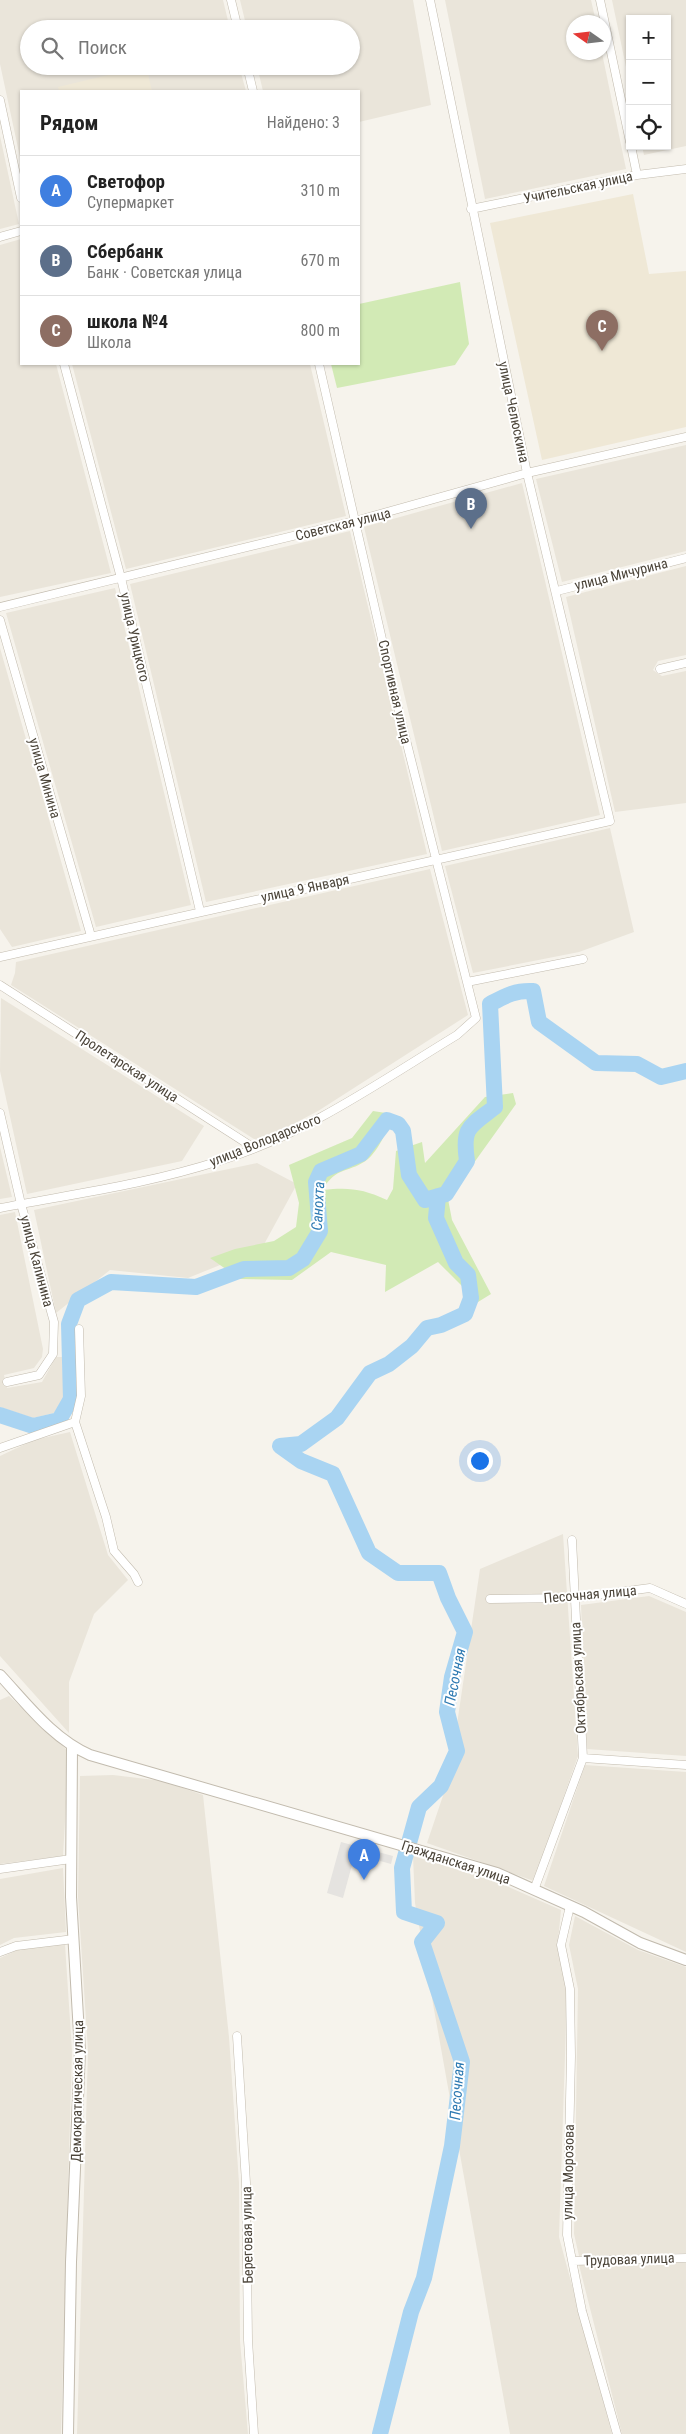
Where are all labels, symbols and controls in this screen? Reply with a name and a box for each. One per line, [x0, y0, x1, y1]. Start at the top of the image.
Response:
north arrow [566, 15, 611, 60]
map controls [626, 15, 671, 150]
button: + [626, 15, 671, 60]
search box [20, 20, 360, 75]
icon: search [38, 34, 66, 62]
text: Поиск [78, 36, 127, 59]
button: − [626, 60, 671, 105]
button: locate [626, 105, 671, 150]
text: Рядом [40, 111, 99, 135]
text: Найдено: 3 [267, 113, 340, 132]
street label: Учительская улица [522, 168, 634, 206]
text: Светофор [87, 170, 165, 193]
text: A [51, 181, 61, 200]
text: 310 m [301, 181, 340, 200]
text: Супермаркет [87, 193, 174, 212]
text: Сбербанк [87, 240, 163, 263]
text: B [52, 251, 60, 270]
text: 670 m [301, 251, 340, 270]
text: Банк · Советская улица [87, 263, 242, 282]
text: школа №4 [87, 310, 168, 333]
pin: C [586, 310, 618, 351]
text: C [51, 321, 61, 340]
text: 800 m [301, 321, 340, 340]
text: Школа [87, 333, 131, 352]
street label: улица Челюскина [495, 360, 533, 464]
pin: B [455, 488, 487, 529]
street label: Советская улица [294, 504, 392, 544]
street label: улица Мичурина [573, 555, 669, 593]
street label: улица Урицкого [117, 591, 153, 683]
street label: Спортивная улица [375, 638, 415, 746]
street label: улица Минина [26, 736, 64, 820]
street label: улица 9 Января [260, 871, 350, 905]
street label: Пролетарская улица [73, 1027, 181, 1105]
street label: улица Володарского [207, 1110, 323, 1170]
water label: Санохта [308, 1181, 328, 1231]
street label: улица Калинина [17, 1214, 57, 1308]
your location [467, 1448, 493, 1474]
street label: Песочная улица [543, 1582, 637, 1606]
street label: Октябрьская улица [567, 1622, 589, 1734]
water label: Песочная [441, 1647, 469, 1707]
street label: Гражданская улица [400, 1837, 512, 1887]
pin: A [348, 1839, 380, 1880]
street label: Демократическая улица [68, 2020, 86, 2162]
water label: Песочная [446, 2061, 468, 2121]
street label: улица Морозова [559, 2124, 577, 2220]
street label: Береговая улица [238, 2186, 256, 2284]
street label: Трудовая улица [583, 2249, 675, 2269]

